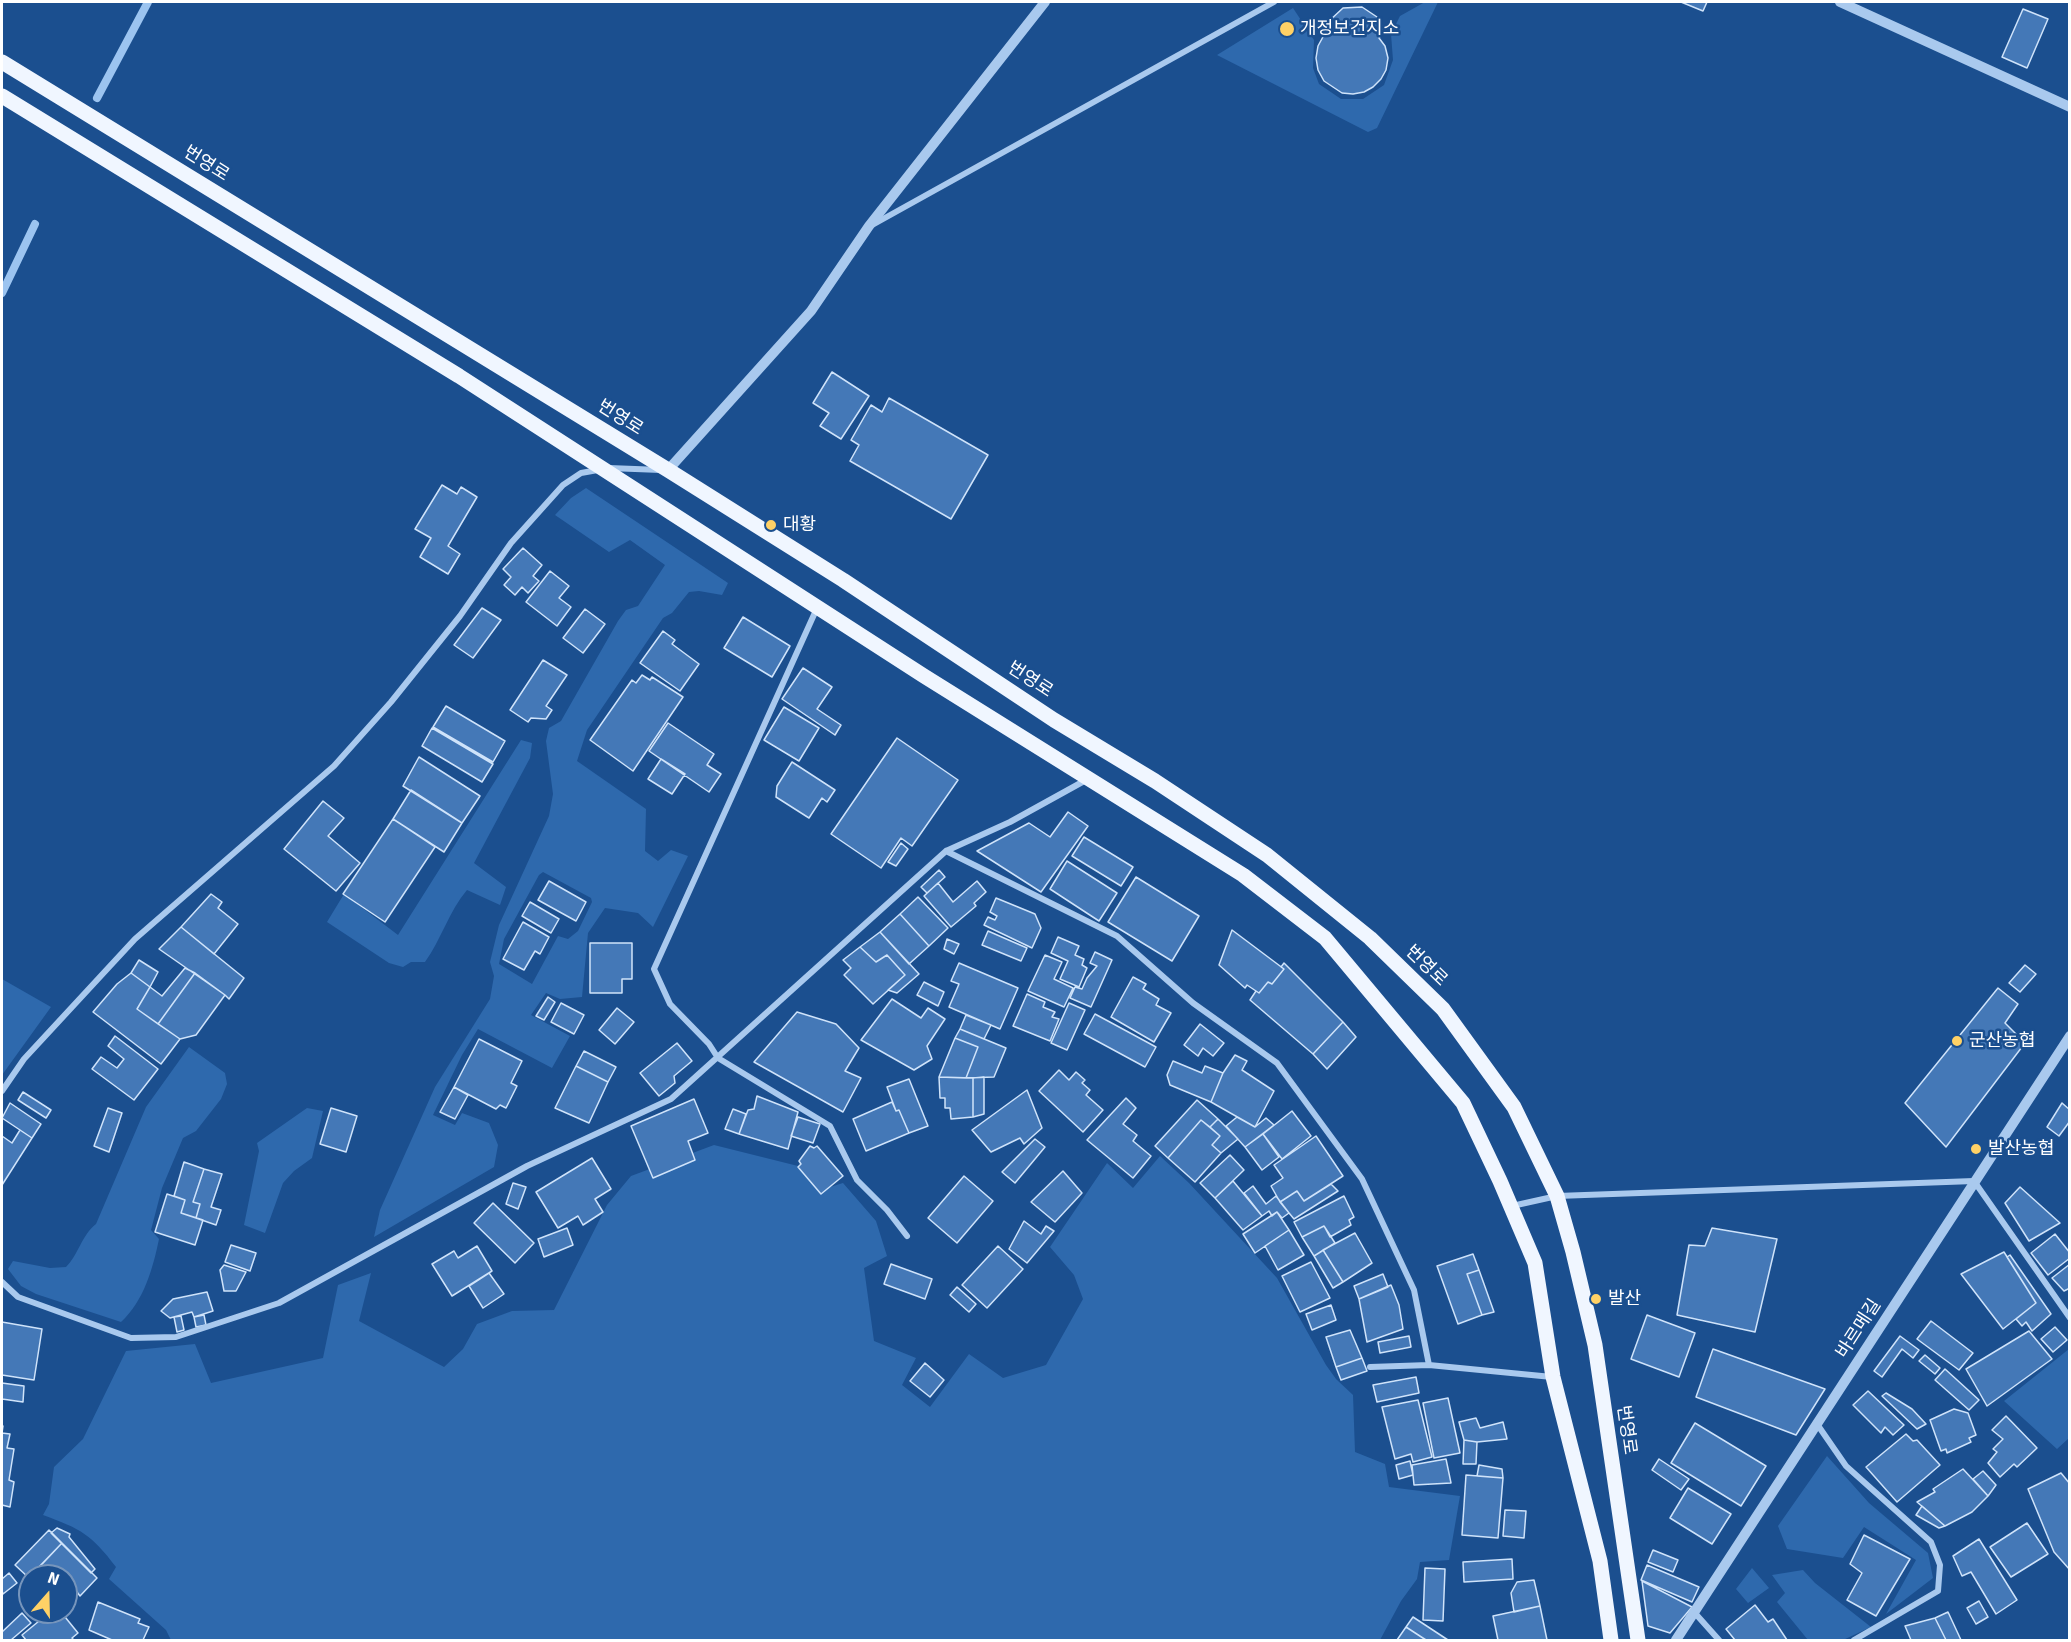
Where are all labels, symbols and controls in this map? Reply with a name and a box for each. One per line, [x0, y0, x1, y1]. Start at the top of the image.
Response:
place label: 개정보건지소 [1300, 18, 1399, 40]
marker: 개정보건지소 [1278, 20, 1296, 38]
street label: 번영로 [179, 142, 233, 186]
street label: 번영로 [593, 396, 647, 440]
place label: 대황 [783, 514, 816, 536]
marker: 대황 [764, 518, 778, 532]
street label: 번영로 [1003, 657, 1057, 703]
street label: 번영로 [1401, 941, 1451, 991]
place label: 군산농협 [1969, 1030, 2035, 1052]
marker: 군산농협 [1950, 1034, 1964, 1048]
place label: 발산농협 [1988, 1138, 2054, 1160]
marker: 발산농협 [1969, 1142, 1983, 1156]
place label: 발산 [1608, 1288, 1641, 1310]
marker: 발산 [1589, 1292, 1603, 1306]
street label: 바르메길 [1832, 1295, 1886, 1363]
street label: 번영로 [1612, 1404, 1640, 1456]
north arrow [18, 1564, 78, 1624]
text: N [45, 1568, 62, 1590]

